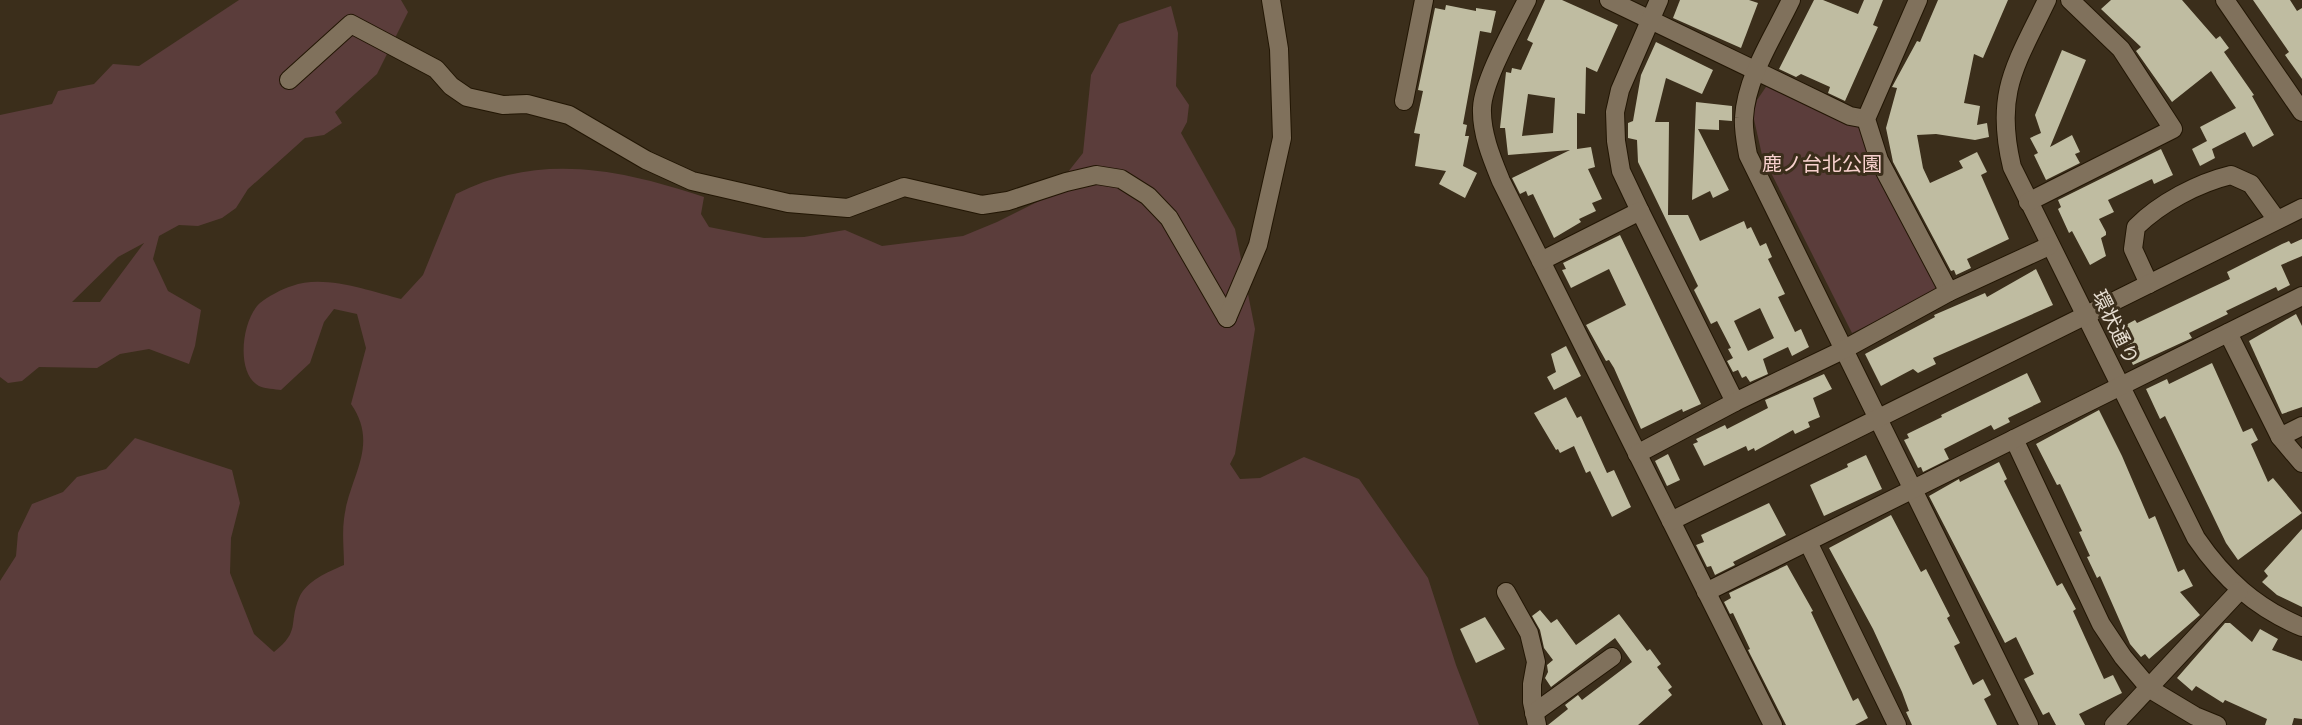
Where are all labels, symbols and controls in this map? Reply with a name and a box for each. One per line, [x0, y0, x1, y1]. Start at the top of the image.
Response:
park label: 鹿ノ台北公園 [1762, 152, 1882, 175]
street label: 環状通り [2088, 286, 2144, 368]

